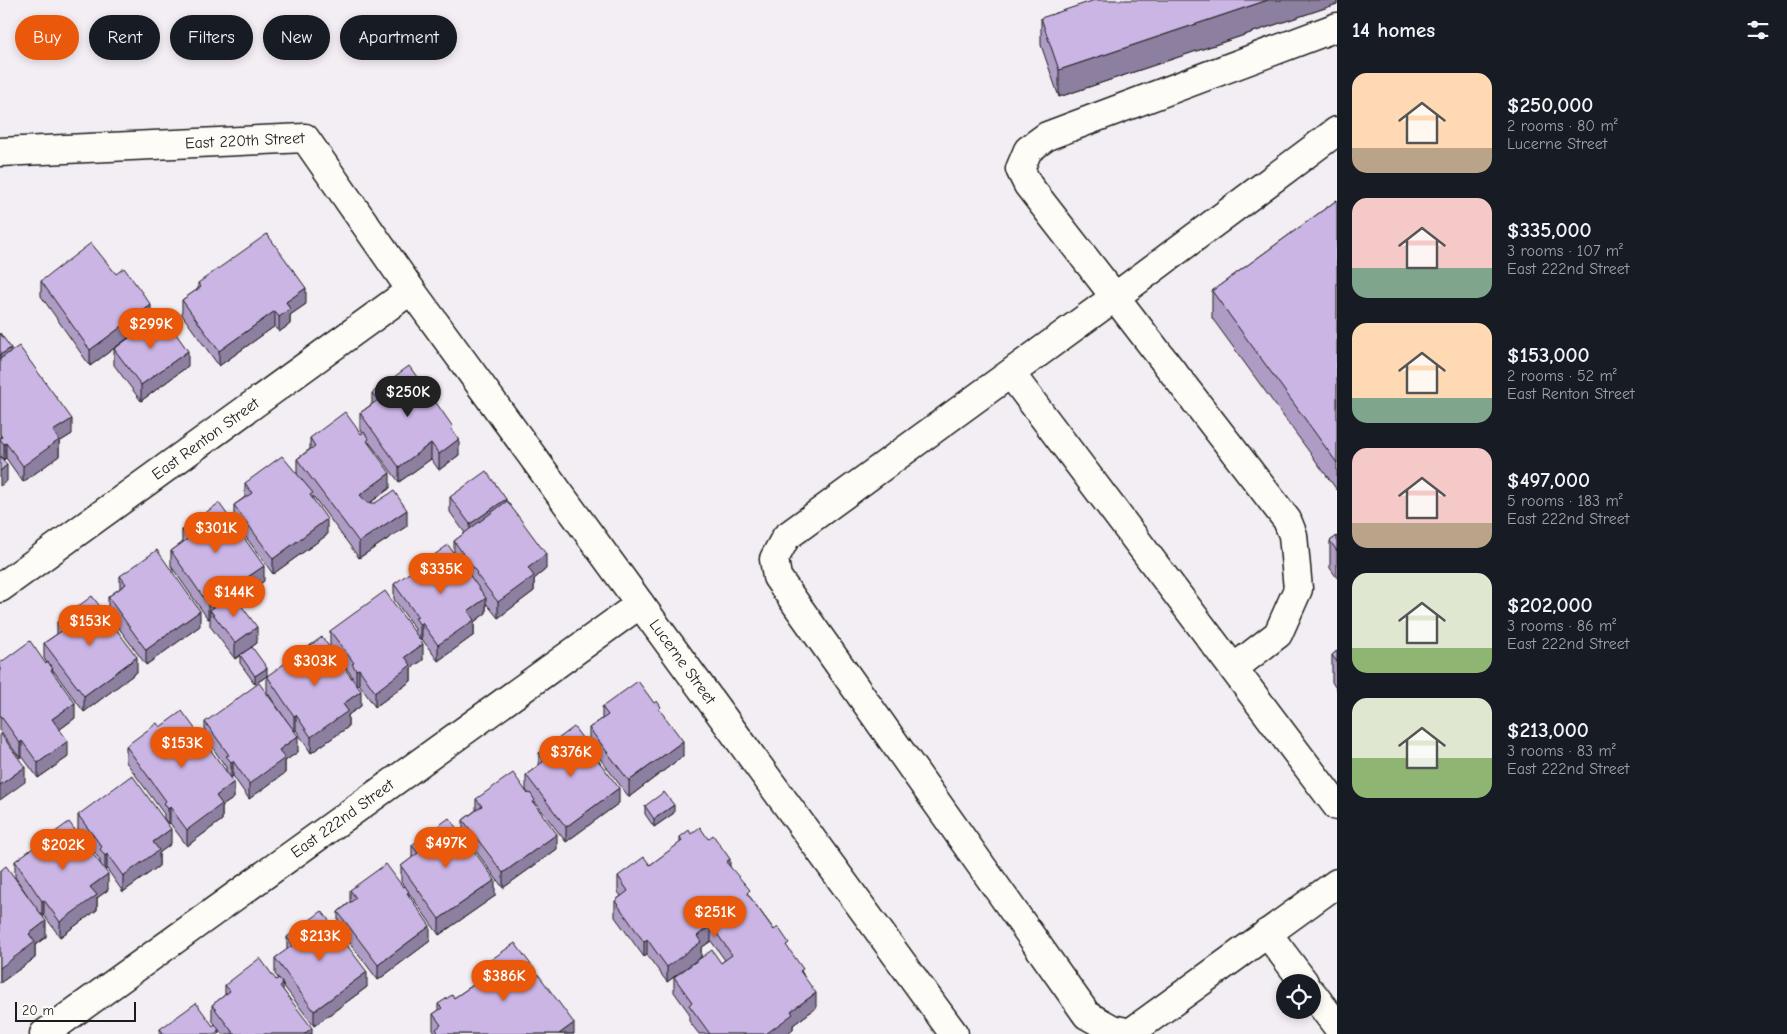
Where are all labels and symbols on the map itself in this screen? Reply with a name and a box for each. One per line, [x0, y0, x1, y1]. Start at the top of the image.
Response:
street label: East 220th Street [185, 129, 305, 152]
pin: $299K [116, 308, 186, 350]
pin: $250K [373, 376, 443, 418]
street label: East Renton Street [149, 394, 263, 484]
pin: $301K [181, 512, 251, 554]
pin: $335K [406, 552, 476, 595]
pin: $144K [199, 576, 269, 618]
pin: $153K [55, 604, 125, 647]
street label: Lucerne Street [646, 616, 720, 708]
pin: $303K [280, 644, 350, 687]
pin: $153K [147, 726, 217, 769]
pin: $376K [536, 736, 606, 778]
street label: East 222nd Street [288, 775, 398, 862]
pin: $497K [411, 826, 481, 869]
pin: $202K [28, 828, 98, 871]
pin: $251K [680, 896, 750, 938]
pin: $213K [285, 920, 355, 962]
pin: $386K [469, 960, 539, 1002]
scale bar [15, 999, 136, 1022]

